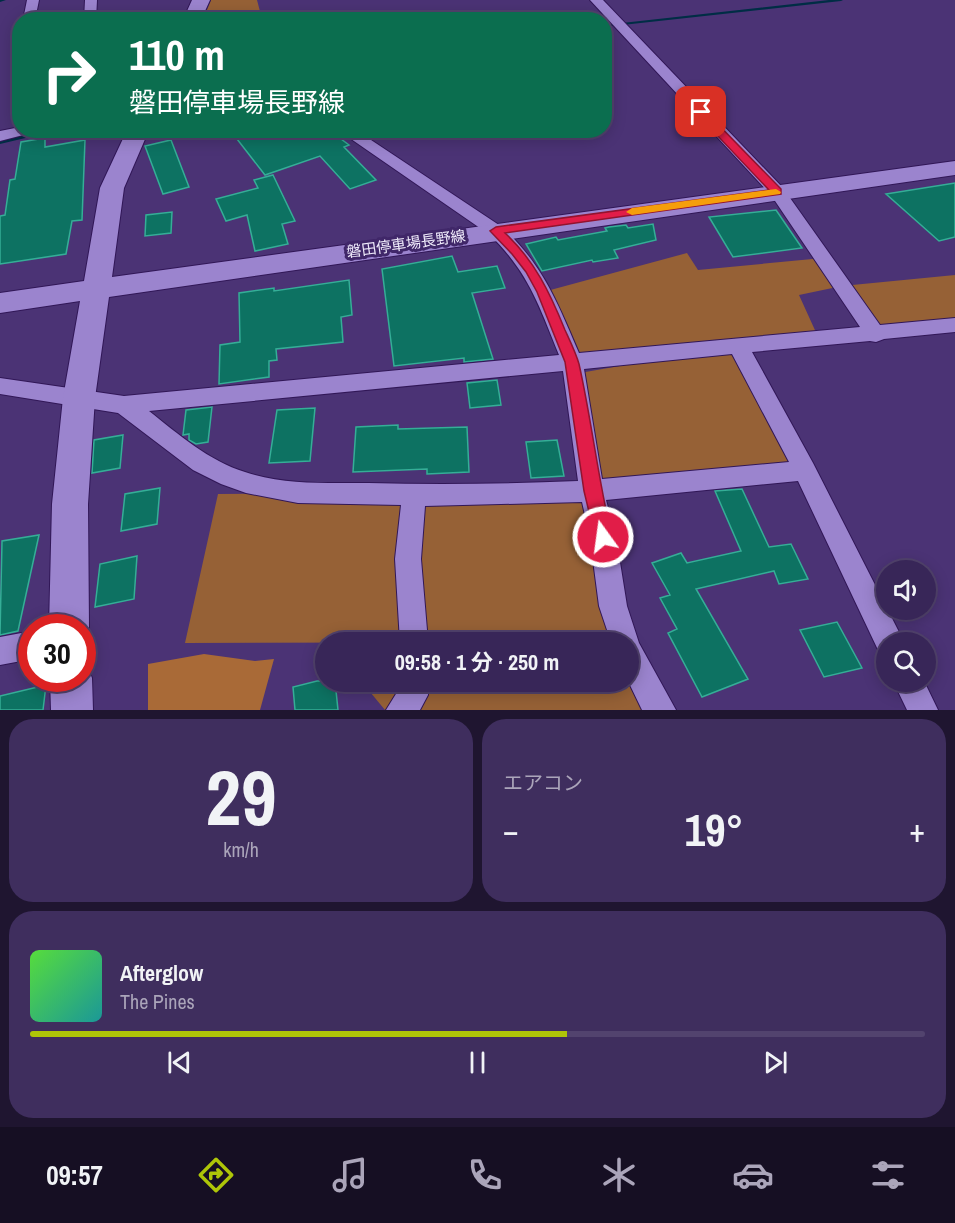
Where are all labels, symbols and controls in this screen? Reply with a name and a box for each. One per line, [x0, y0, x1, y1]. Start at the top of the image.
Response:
text: 110 m [129, 27, 225, 83]
icon: right [30, 36, 108, 114]
text: 磐田停車場長野線 [129, 84, 345, 120]
pin [675, 86, 726, 137]
icon: arrive [684, 95, 717, 128]
street label: 磐田停車場長野線 [345, 225, 467, 262]
position arrow [571, 505, 635, 569]
map controls [876, 560, 936, 692]
button: sound [876, 560, 936, 620]
speed limit sign: 30 [18, 614, 96, 692]
button: search [876, 632, 936, 692]
text: 09:58 · 1 分 · 250 m [395, 647, 559, 677]
text: 29 [205, 744, 277, 849]
text: エアコン [503, 769, 583, 796]
text: 19° [684, 799, 744, 860]
text: − [503, 808, 519, 852]
text: + [909, 808, 925, 852]
text: km/h [223, 836, 259, 863]
text: Afterglow [120, 958, 203, 988]
text: The Pines [120, 988, 195, 1015]
icon: previous [163, 1046, 196, 1079]
icon: pause [461, 1046, 494, 1079]
icon: next [759, 1046, 792, 1079]
icon: directions [195, 1154, 237, 1196]
icon: music [329, 1154, 371, 1196]
icon: phone [464, 1154, 506, 1196]
icon: climate [598, 1154, 640, 1196]
icon: car [732, 1154, 774, 1196]
icon: filters [867, 1154, 909, 1196]
text: 09:57 [46, 1157, 103, 1193]

